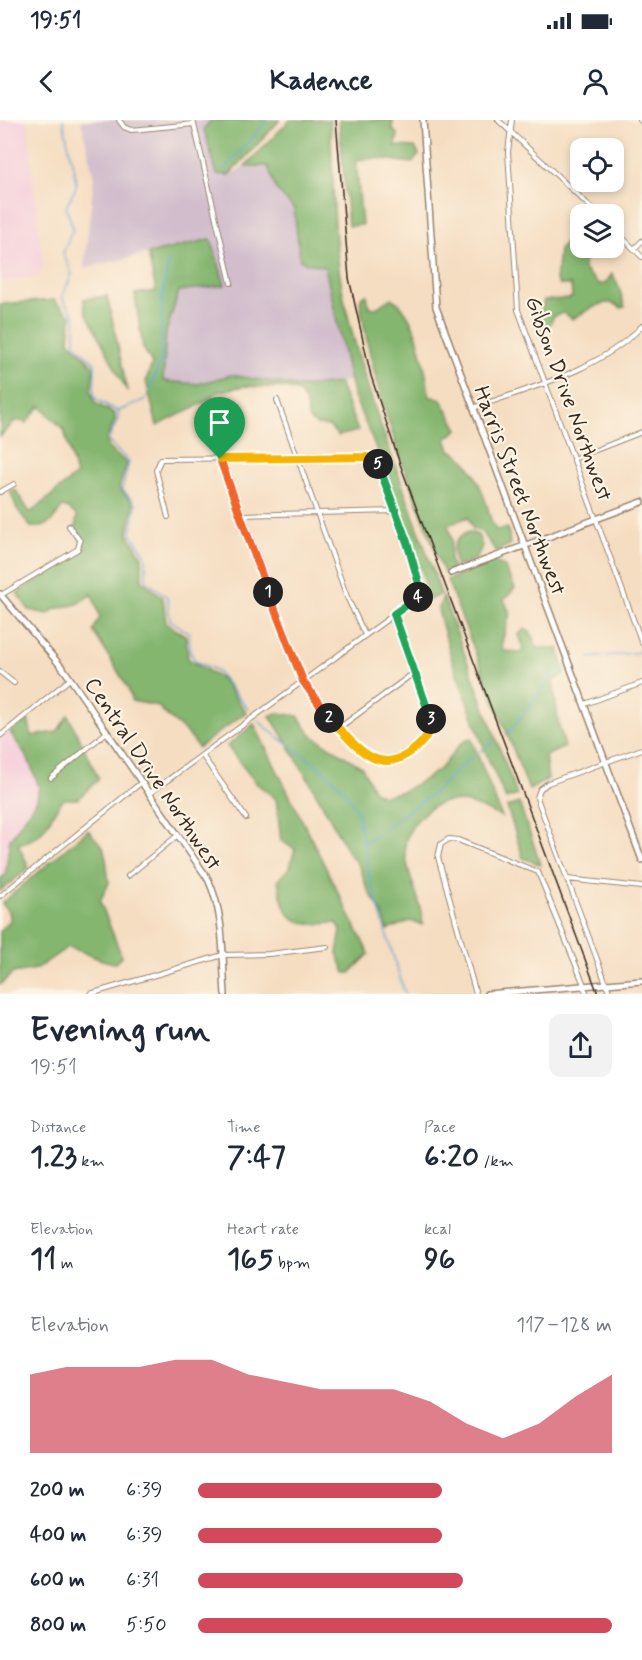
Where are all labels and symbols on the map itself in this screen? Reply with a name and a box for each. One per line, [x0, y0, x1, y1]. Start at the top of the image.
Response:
street label: Gibson Drive Northwest [518, 292, 618, 505]
street label: Harris Street Northwest [466, 382, 572, 599]
pin [194, 397, 245, 459]
pin: 5 [363, 449, 393, 479]
pin: 1 [253, 577, 283, 607]
pin: 4 [403, 582, 433, 612]
street label: Central Drive Northwest [77, 672, 227, 876]
pin: 2 [314, 703, 344, 733]
pin: 3 [416, 704, 446, 734]

